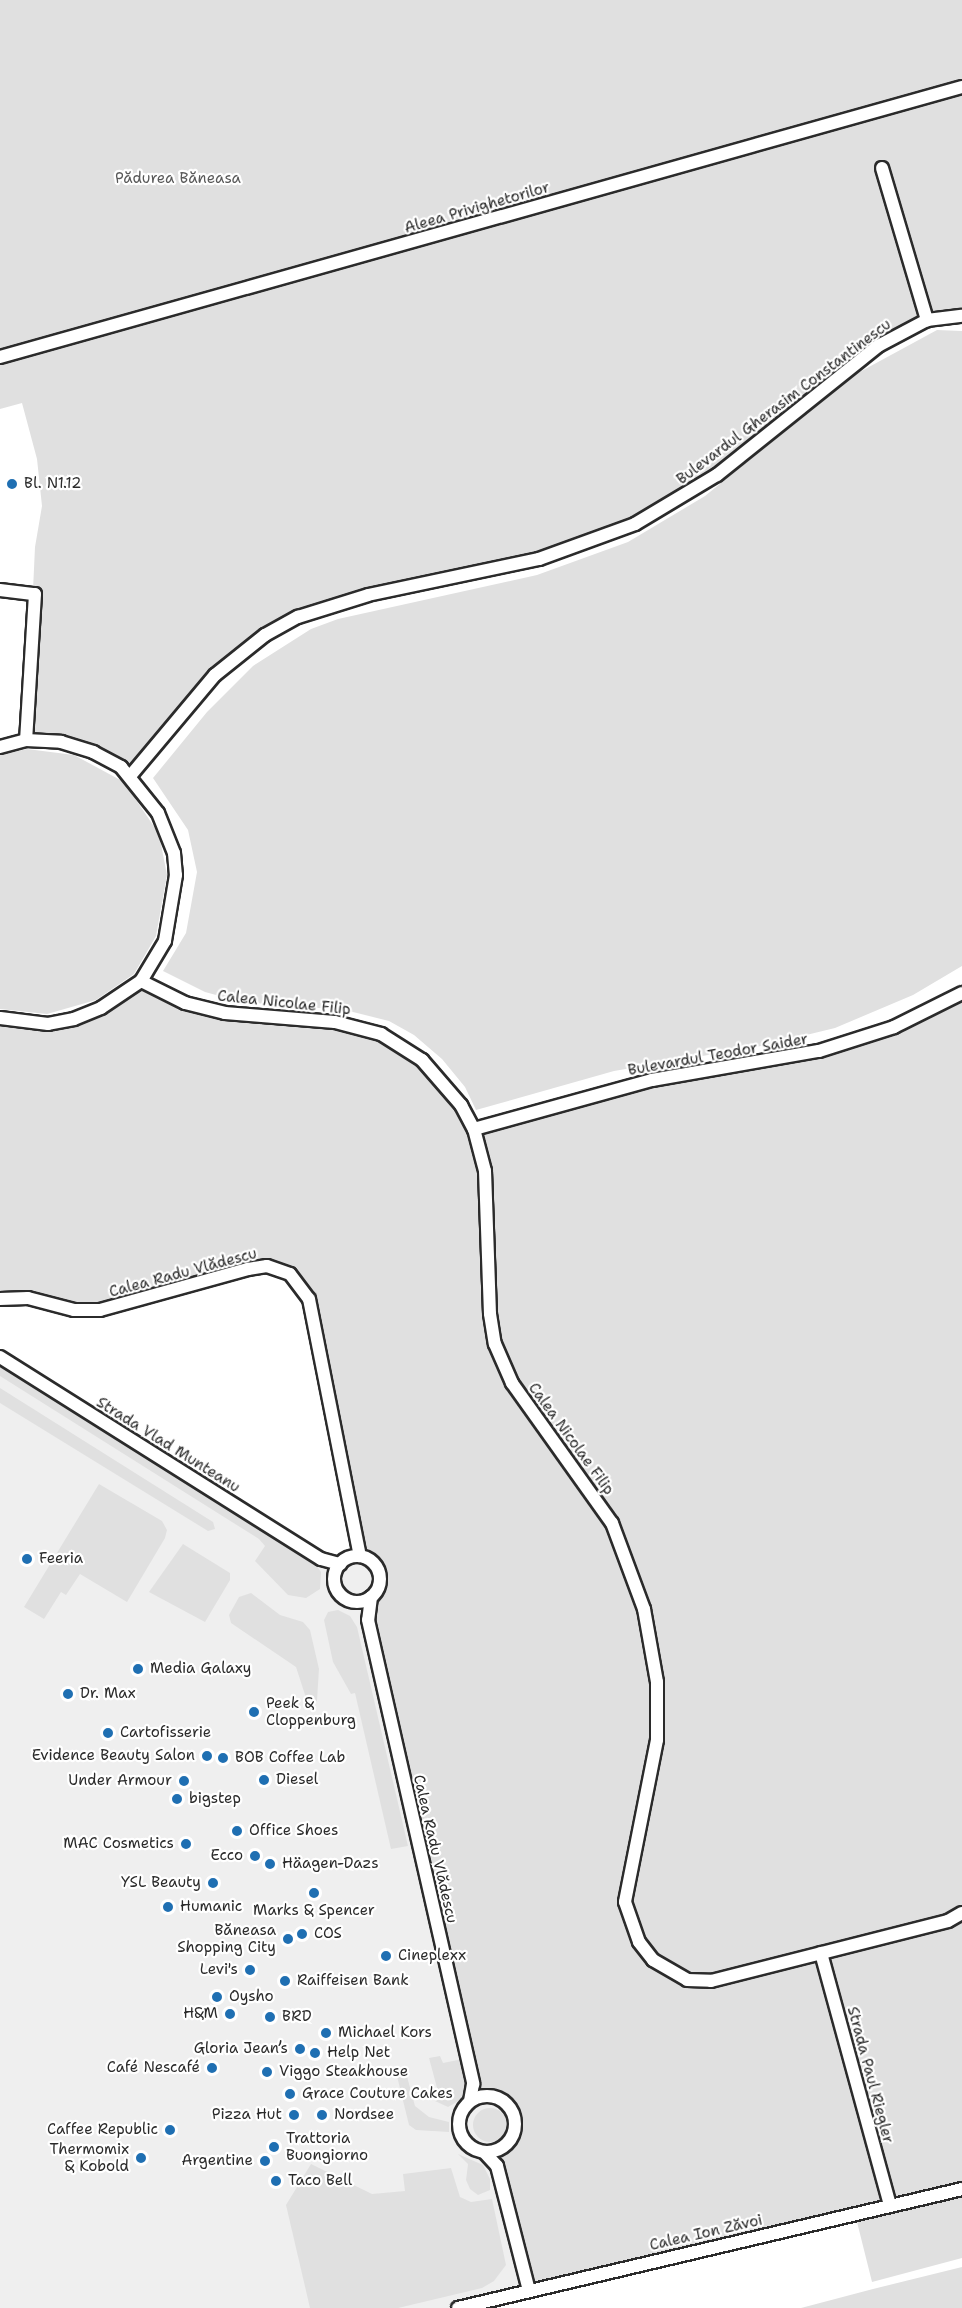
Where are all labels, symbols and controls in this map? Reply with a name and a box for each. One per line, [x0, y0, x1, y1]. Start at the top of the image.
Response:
park label: Pădurea Băneasa [115, 170, 241, 188]
street label: Aleea Privighetorilor [402, 179, 552, 237]
street label: Bulevardul Gherasim Constantinescu [673, 315, 895, 489]
place label: Bl. N1.12 [24, 475, 81, 493]
marker: Bl. N1.12 [5, 477, 19, 491]
street label: Calea Nicolae Filip [216, 987, 352, 1019]
street label: Bulevardul Teodor Saider [626, 1030, 810, 1080]
street label: Calea Radu Vlădescu [107, 1245, 259, 1301]
street label: Calea Nicolae Filip [524, 1380, 618, 1498]
street label: Strada Vlad Munteanu [93, 1393, 243, 1497]
place label: Feeria [39, 1550, 83, 1568]
marker: Feeria [20, 1552, 34, 1566]
place label: Media Galaxy [150, 1660, 251, 1678]
marker: Media Galaxy [131, 1662, 145, 1676]
place label: Dr. Max [80, 1685, 136, 1703]
marker: Dr. Max [61, 1687, 75, 1701]
place label: Peek & Cloppenburg [266, 1694, 356, 1729]
marker: Peek & Cloppenburg [247, 1705, 261, 1719]
place label: Cartofisserie [120, 1724, 211, 1742]
marker: Cartofisserie [101, 1726, 115, 1740]
place label: Evidence Beauty Salon [32, 1747, 195, 1765]
marker: Evidence Beauty Salon [200, 1749, 214, 1763]
place label: BOB Coffee Lab [235, 1749, 345, 1767]
marker: BOB Coffee Lab [216, 1751, 230, 1765]
place label: Diesel [276, 1771, 318, 1789]
place label: Under Armour [68, 1772, 172, 1790]
marker: Diesel [257, 1773, 271, 1787]
street label: Calea Radu Vlădescu [409, 1773, 461, 1925]
marker: Under Armour [177, 1774, 191, 1788]
place label: bigstep [189, 1790, 241, 1808]
marker: bigstep [170, 1792, 184, 1806]
place label: Office Shoes [249, 1822, 339, 1840]
marker: Office Shoes [230, 1824, 244, 1838]
place label: MAC Cosmetics [63, 1835, 174, 1853]
marker: MAC Cosmetics [179, 1837, 193, 1851]
place label: Ecco [210, 1847, 243, 1865]
marker: Ecco [248, 1849, 262, 1863]
place label: Häagen-Dazs [282, 1855, 379, 1873]
marker: Häagen-Dazs [263, 1857, 277, 1871]
place label: YSL Beauty [121, 1874, 201, 1892]
marker: YSL Beauty [206, 1876, 220, 1890]
marker: Marks & Spencer [307, 1886, 321, 1900]
place label: Humanic [180, 1898, 242, 1916]
marker: Humanic [161, 1900, 175, 1914]
place label: Marks & Spencer [253, 1902, 375, 1920]
place label: Băneasa Shopping City [177, 1921, 276, 1956]
place label: COS [314, 1925, 342, 1943]
marker: COS [295, 1927, 309, 1941]
marker: Băneasa Shopping City [281, 1932, 295, 1946]
place label: Cineplexx [398, 1947, 466, 1965]
marker: Cineplexx [379, 1949, 393, 1963]
place label: Levi's [200, 1961, 238, 1979]
marker: Levi's [243, 1963, 257, 1977]
place label: Raiffeisen Bank [297, 1972, 409, 1990]
marker: Raiffeisen Bank [278, 1974, 292, 1988]
place label: Oysho [229, 1988, 274, 2006]
marker: Oysho [210, 1990, 224, 2004]
place label: H&M [183, 2005, 218, 2023]
street label: Strada Paul Riegler [843, 2005, 897, 2145]
marker: H&M [223, 2007, 237, 2021]
place label: BRD [282, 2008, 312, 2026]
marker: BRD [263, 2010, 277, 2024]
place label: Michael Kors [338, 2024, 432, 2042]
marker: Michael Kors [319, 2026, 333, 2040]
place label: Gloria Jean’s [194, 2040, 288, 2058]
marker: Gloria Jean’s [293, 2042, 307, 2056]
place label: Help Net [327, 2044, 390, 2062]
marker: Help Net [308, 2046, 322, 2060]
place label: Café Nescafé [107, 2059, 200, 2077]
marker: Café Nescafé [205, 2061, 219, 2075]
place label: Viggo Steakhouse [279, 2063, 408, 2081]
marker: Viggo Steakhouse [260, 2065, 274, 2079]
place label: Grace Couture Cakes [302, 2085, 453, 2103]
marker: Grace Couture Cakes [283, 2087, 297, 2101]
place label: Pizza Hut [212, 2106, 282, 2124]
place label: Nordsee [334, 2106, 394, 2124]
marker: Pizza Hut [287, 2108, 301, 2122]
marker: Nordsee [315, 2108, 329, 2122]
place label: Caffee Republic [47, 2121, 158, 2139]
marker: Caffee Republic [163, 2123, 177, 2137]
place label: Trattoria Buongiorno [286, 2129, 368, 2164]
place label: Thermomix & Kobold [50, 2140, 129, 2175]
marker: Trattoria Buongiorno [267, 2140, 281, 2154]
marker: Thermomix & Kobold [134, 2151, 148, 2165]
place label: Argentine [181, 2152, 253, 2170]
marker: Argentine [258, 2154, 272, 2168]
place label: Taco Bell [288, 2172, 352, 2190]
marker: Taco Bell [269, 2174, 283, 2188]
street label: Calea Ion Zăvoi [648, 2211, 764, 2255]

